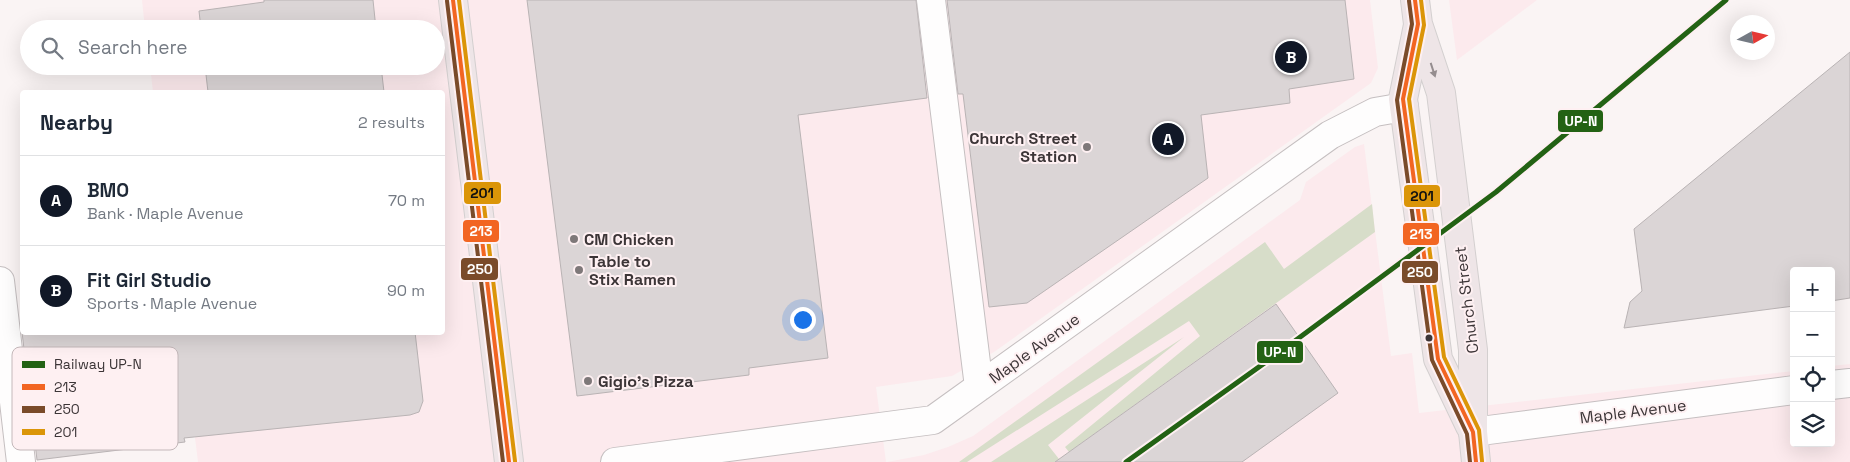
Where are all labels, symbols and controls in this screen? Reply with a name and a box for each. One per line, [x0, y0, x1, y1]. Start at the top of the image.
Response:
north arrow [1730, 15, 1775, 60]
search box [20, 20, 445, 75]
icon: search [38, 34, 66, 62]
text: Search here [78, 35, 188, 60]
pin: B [1275, 38, 1307, 76]
one-way arrow [1430, 63, 1437, 78]
text: Nearby [40, 109, 113, 136]
line badge: UP-N [1557, 109, 1604, 133]
text: 2 results [358, 112, 425, 133]
text: UP-N [1565, 112, 1597, 130]
pin: A [1152, 120, 1184, 158]
place label: Church Street Station [969, 128, 1077, 167]
marker: Church Street Station [1081, 141, 1093, 153]
text: BMO [87, 178, 129, 203]
line badge: 201 [463, 181, 502, 205]
text: 201 [470, 184, 494, 202]
line badge: 201 [1403, 184, 1441, 208]
text: 201 [1410, 187, 1434, 205]
text: A [51, 190, 61, 211]
text: 70 m [388, 190, 425, 211]
text: Bank · Maple Avenue [87, 203, 244, 224]
line badge: 213 [462, 219, 500, 243]
text: 213 [469, 222, 493, 240]
line badge: 213 [1402, 222, 1440, 246]
text: 213 [1409, 225, 1433, 243]
place label: CM Chicken [584, 229, 674, 250]
marker: CM Chicken [568, 233, 580, 245]
street label: Church Street [1450, 245, 1483, 355]
place label: Table to Stix Ramen [589, 251, 676, 290]
line badge: 250 [460, 257, 499, 281]
text: 250 [467, 260, 493, 278]
line badge: 250 [1401, 260, 1439, 284]
text: 250 [1407, 263, 1433, 281]
marker: Table to Stix Ramen [573, 264, 585, 276]
map controls [1790, 267, 1835, 447]
button: + [1790, 267, 1835, 312]
text: Fit Girl Studio [87, 268, 211, 293]
text: B [51, 280, 61, 301]
text: 90 m [387, 280, 425, 301]
text: Sports · Maple Avenue [87, 293, 257, 314]
your location [790, 307, 816, 333]
street label: Maple Avenue [985, 308, 1084, 388]
button: − [1790, 312, 1835, 357]
unlabelled marker [1424, 333, 1434, 343]
line badge: UP-N [1256, 340, 1304, 364]
text: UP-N [1264, 343, 1296, 361]
legend [12, 347, 178, 450]
text: Railway UP-N [54, 355, 142, 373]
button: locate [1790, 357, 1835, 402]
place label: Gigio's Pizza [598, 371, 693, 392]
marker: Gigio's Pizza [582, 375, 594, 387]
text: 213 [54, 378, 77, 396]
street label: Maple Avenue [1579, 395, 1688, 428]
text: 250 [54, 400, 80, 418]
button: layers [1790, 402, 1835, 447]
text: 201 [54, 423, 77, 441]

